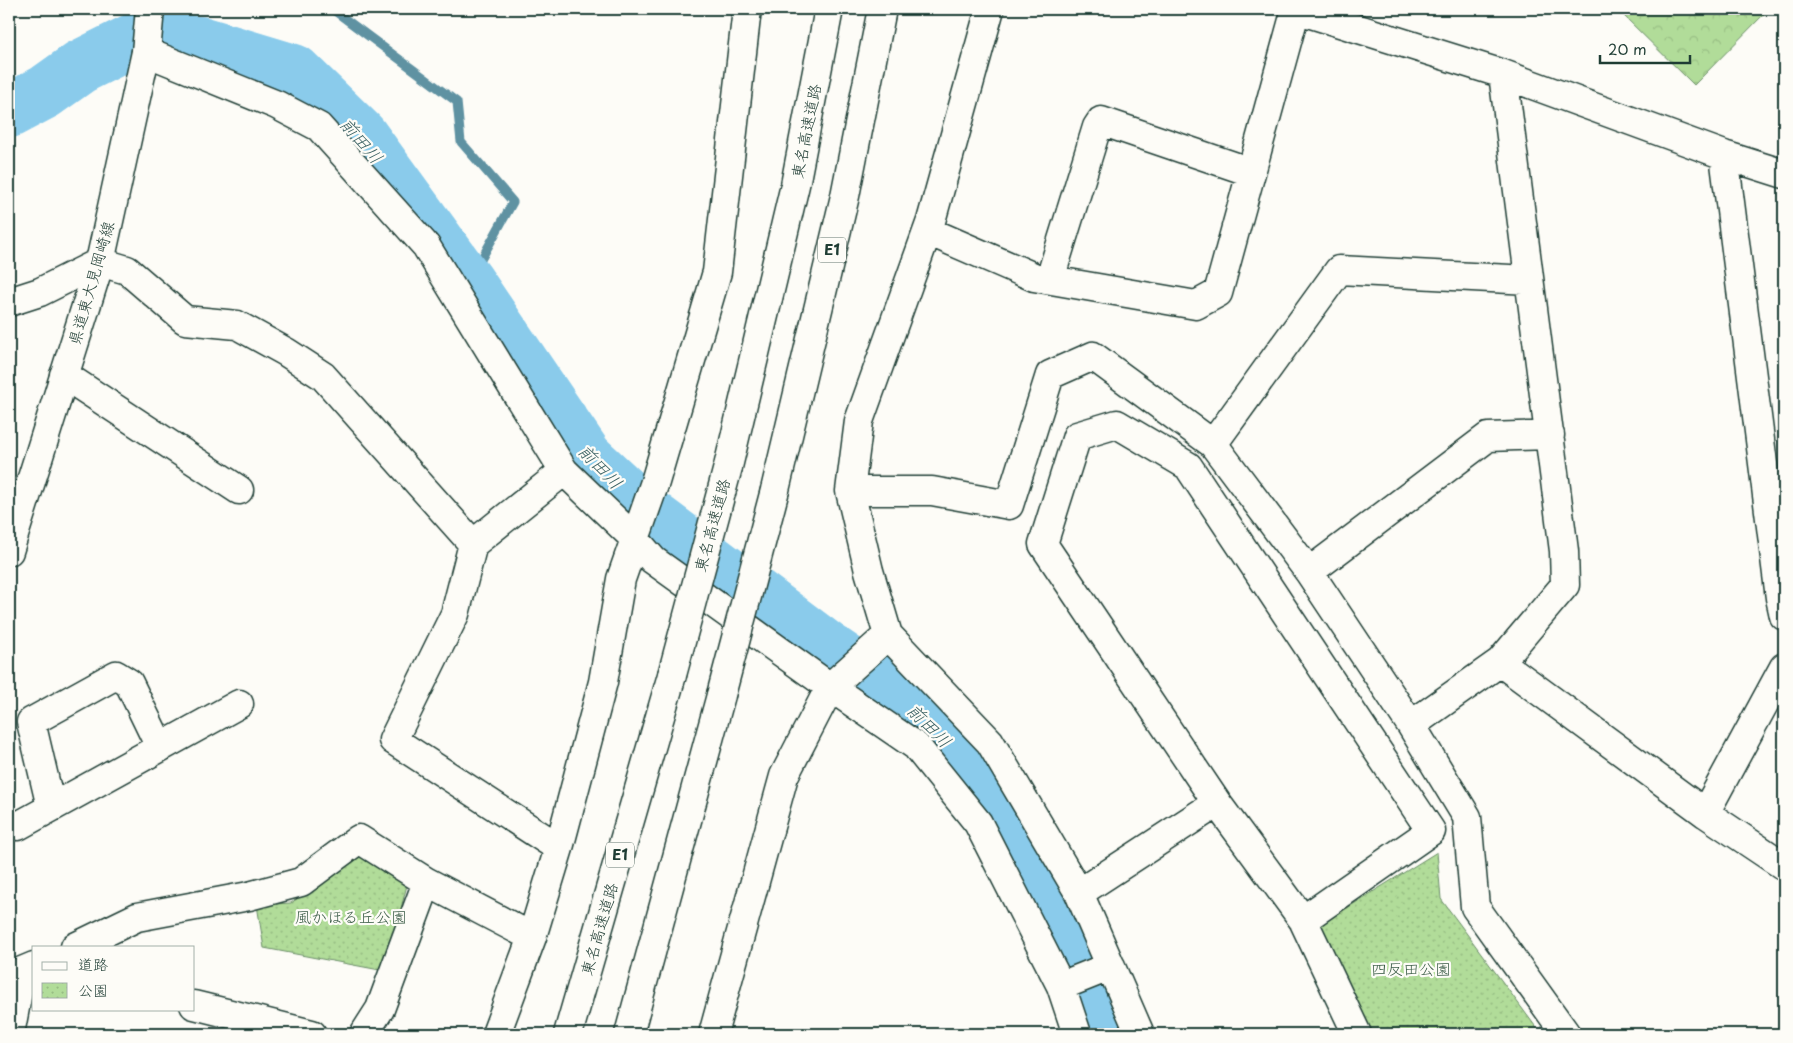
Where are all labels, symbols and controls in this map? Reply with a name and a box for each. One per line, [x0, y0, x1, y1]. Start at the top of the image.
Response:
scale bar [1600, 32, 1690, 64]
text: 20 m [1608, 37, 1647, 60]
street label: 東名高速道路 [784, 81, 826, 180]
water label: 前田川 [334, 111, 390, 169]
street label: 県道東大見岡崎線 [61, 218, 119, 348]
road number: E1 [818, 238, 846, 262]
water label: 前田川 [573, 437, 630, 495]
street label: 東名高速道路 [687, 475, 735, 574]
water label: 前田川 [901, 696, 959, 754]
road number: E1 [606, 842, 634, 868]
street label: 東名高速道路 [573, 879, 623, 978]
park label: 風かほる丘公園 [295, 904, 407, 928]
legend [32, 946, 195, 1010]
text: 道路 [78, 952, 108, 975]
park label: 四反田公園 [1371, 956, 1451, 980]
text: 公園 [78, 978, 108, 1001]

